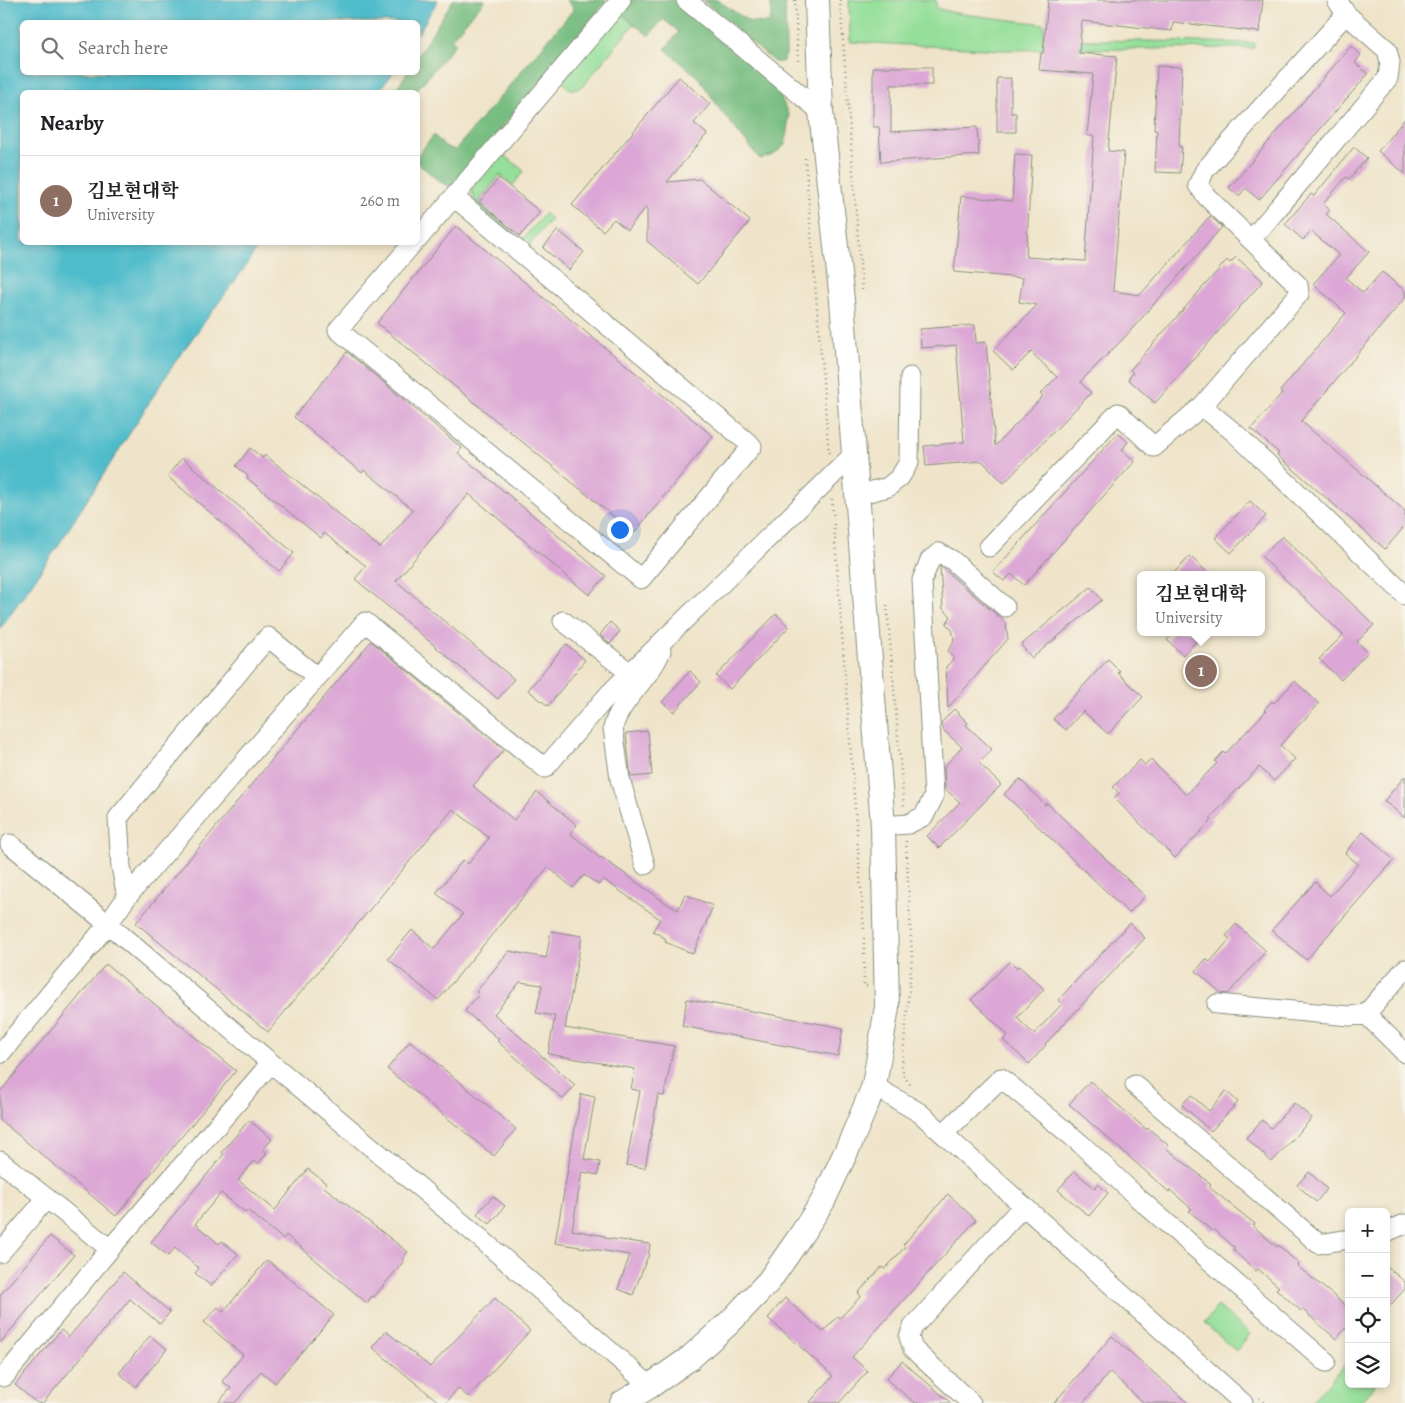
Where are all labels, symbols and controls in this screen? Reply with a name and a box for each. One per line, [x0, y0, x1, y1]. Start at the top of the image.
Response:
search box [20, 20, 420, 75]
icon: search [38, 34, 66, 62]
text: Search here [78, 35, 168, 61]
text: Nearby [40, 109, 103, 137]
text: 김보현대학 [87, 178, 179, 204]
text: 1 [53, 190, 59, 212]
text: 260 m [360, 190, 400, 212]
text: University [87, 204, 154, 226]
your location [607, 517, 633, 543]
popup [1137, 571, 1265, 636]
text: 김보현대학 [1155, 581, 1247, 607]
text: University [1155, 607, 1223, 629]
pin: 1 [1185, 652, 1217, 690]
map controls [1345, 1208, 1390, 1388]
button: + [1345, 1208, 1390, 1253]
button: − [1345, 1253, 1390, 1298]
button: locate [1345, 1298, 1390, 1343]
button: layers [1345, 1343, 1390, 1388]

